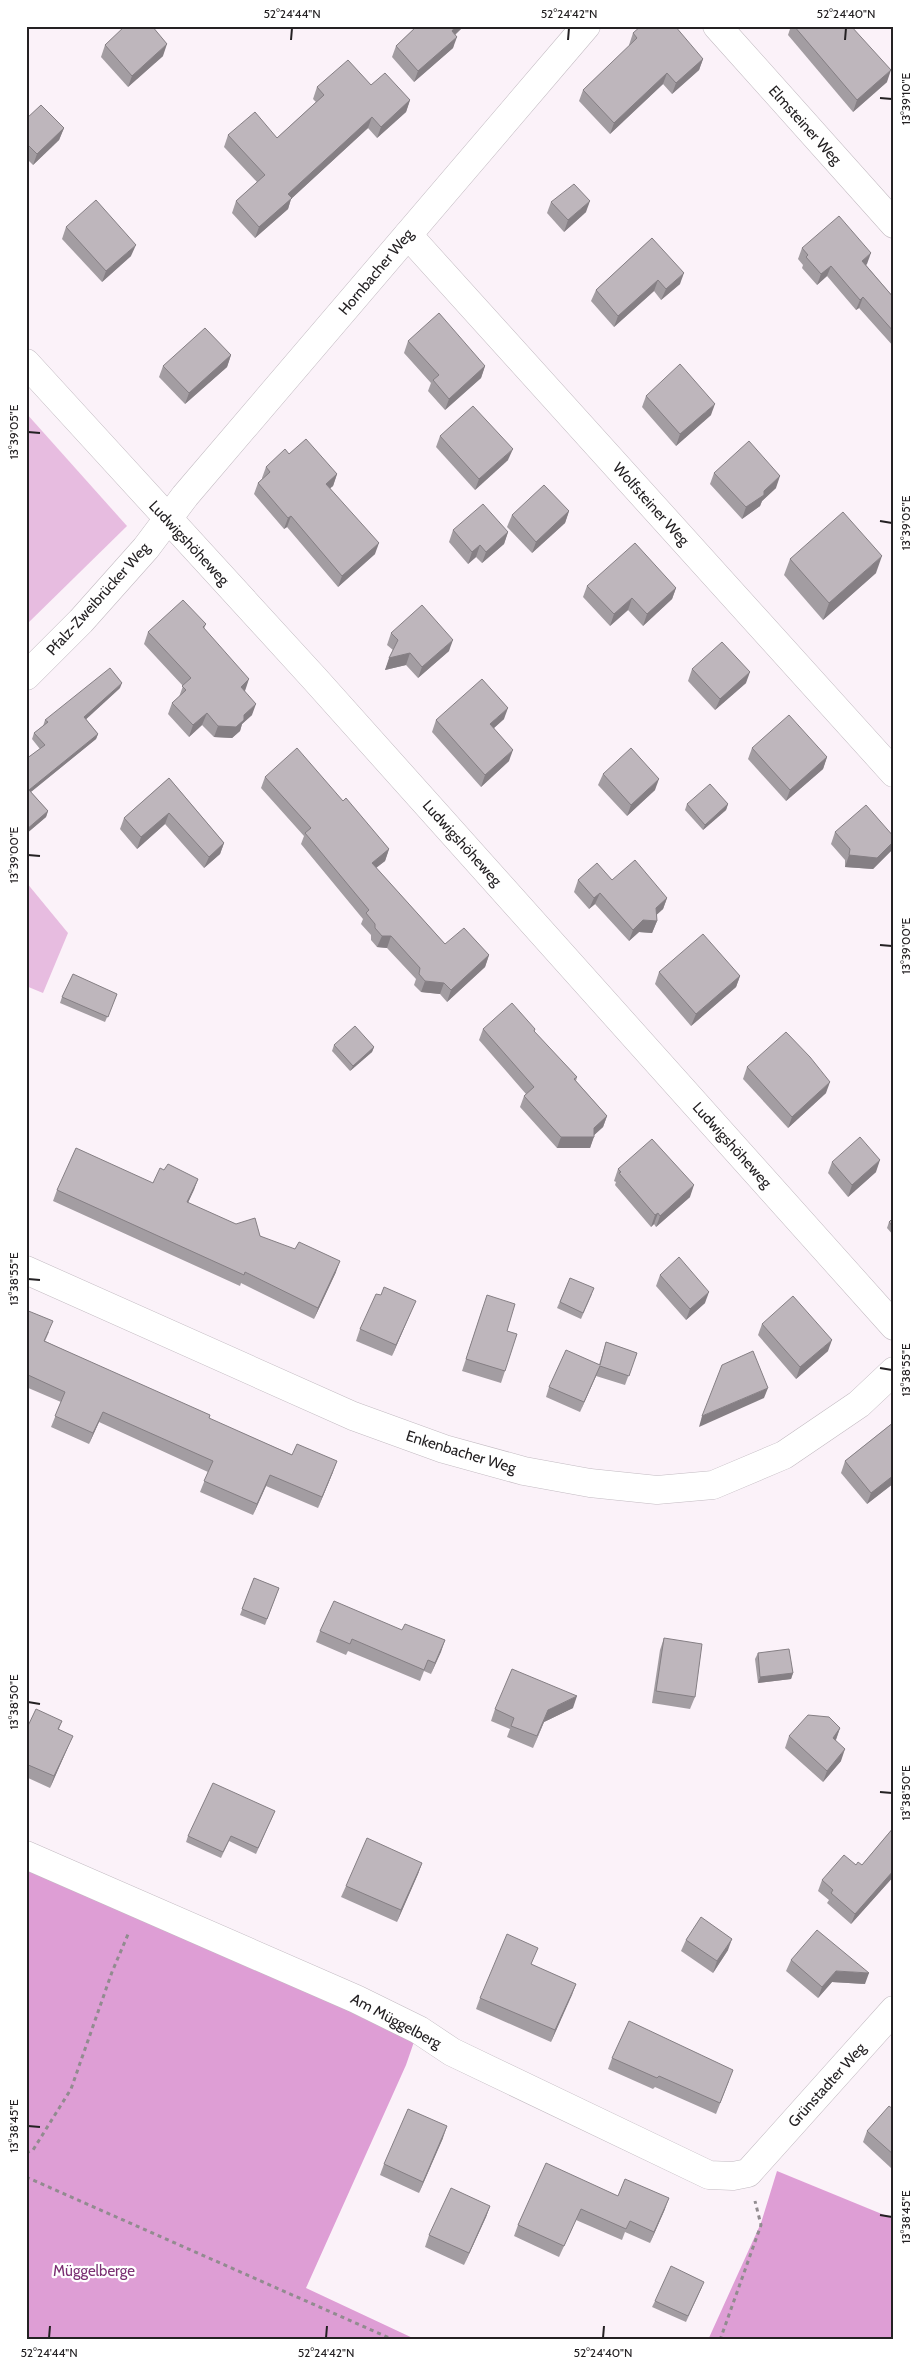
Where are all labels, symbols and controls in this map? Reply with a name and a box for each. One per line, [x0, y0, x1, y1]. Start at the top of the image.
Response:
text: 52°24'44"N [263, 6, 321, 21]
text: 52°24'42"N [541, 6, 597, 21]
text: 52°24'40"N [817, 6, 875, 21]
text: 13°39'10"E [898, 73, 913, 125]
street label: Elmsteiner Weg [765, 82, 845, 169]
street label: Hornbacher Weg [335, 225, 418, 319]
text: 13°39'05"E [6, 404, 21, 459]
street label: Wolfsteiner Weg [609, 459, 693, 550]
text: 13°39'05"E [898, 495, 913, 550]
street label: Ludwigshöheweg [145, 497, 233, 590]
street label: Pfalz-Zweibrücker Weg [43, 539, 154, 659]
street label: Ludwigshöheweg [419, 796, 506, 890]
text: 13°39'00"E [6, 826, 21, 883]
text: 13°39'00"E [898, 917, 913, 974]
street label: Ludwigshöheweg [689, 1098, 776, 1192]
text: 13°38'55"E [6, 1252, 21, 1306]
text: 13°38'55"E [898, 1343, 913, 1397]
street label: Enkenbacher Weg [404, 1427, 519, 1477]
text: 13°38'50"E [6, 1674, 21, 1730]
text: 13°38'50"E [898, 1765, 913, 1821]
street label: Am Müggelberg [348, 1990, 445, 2053]
street label: Grünstadter Weg [784, 2039, 870, 2131]
text: 13°38'45"E [6, 2099, 21, 2153]
text: 13°38'45"E [898, 2190, 913, 2244]
park label: Müggelberge [53, 2262, 135, 2280]
text: 52°24'44"N [20, 2345, 78, 2360]
text: 52°24'42"N [298, 2345, 354, 2360]
text: 52°24'40"N [574, 2345, 632, 2360]

